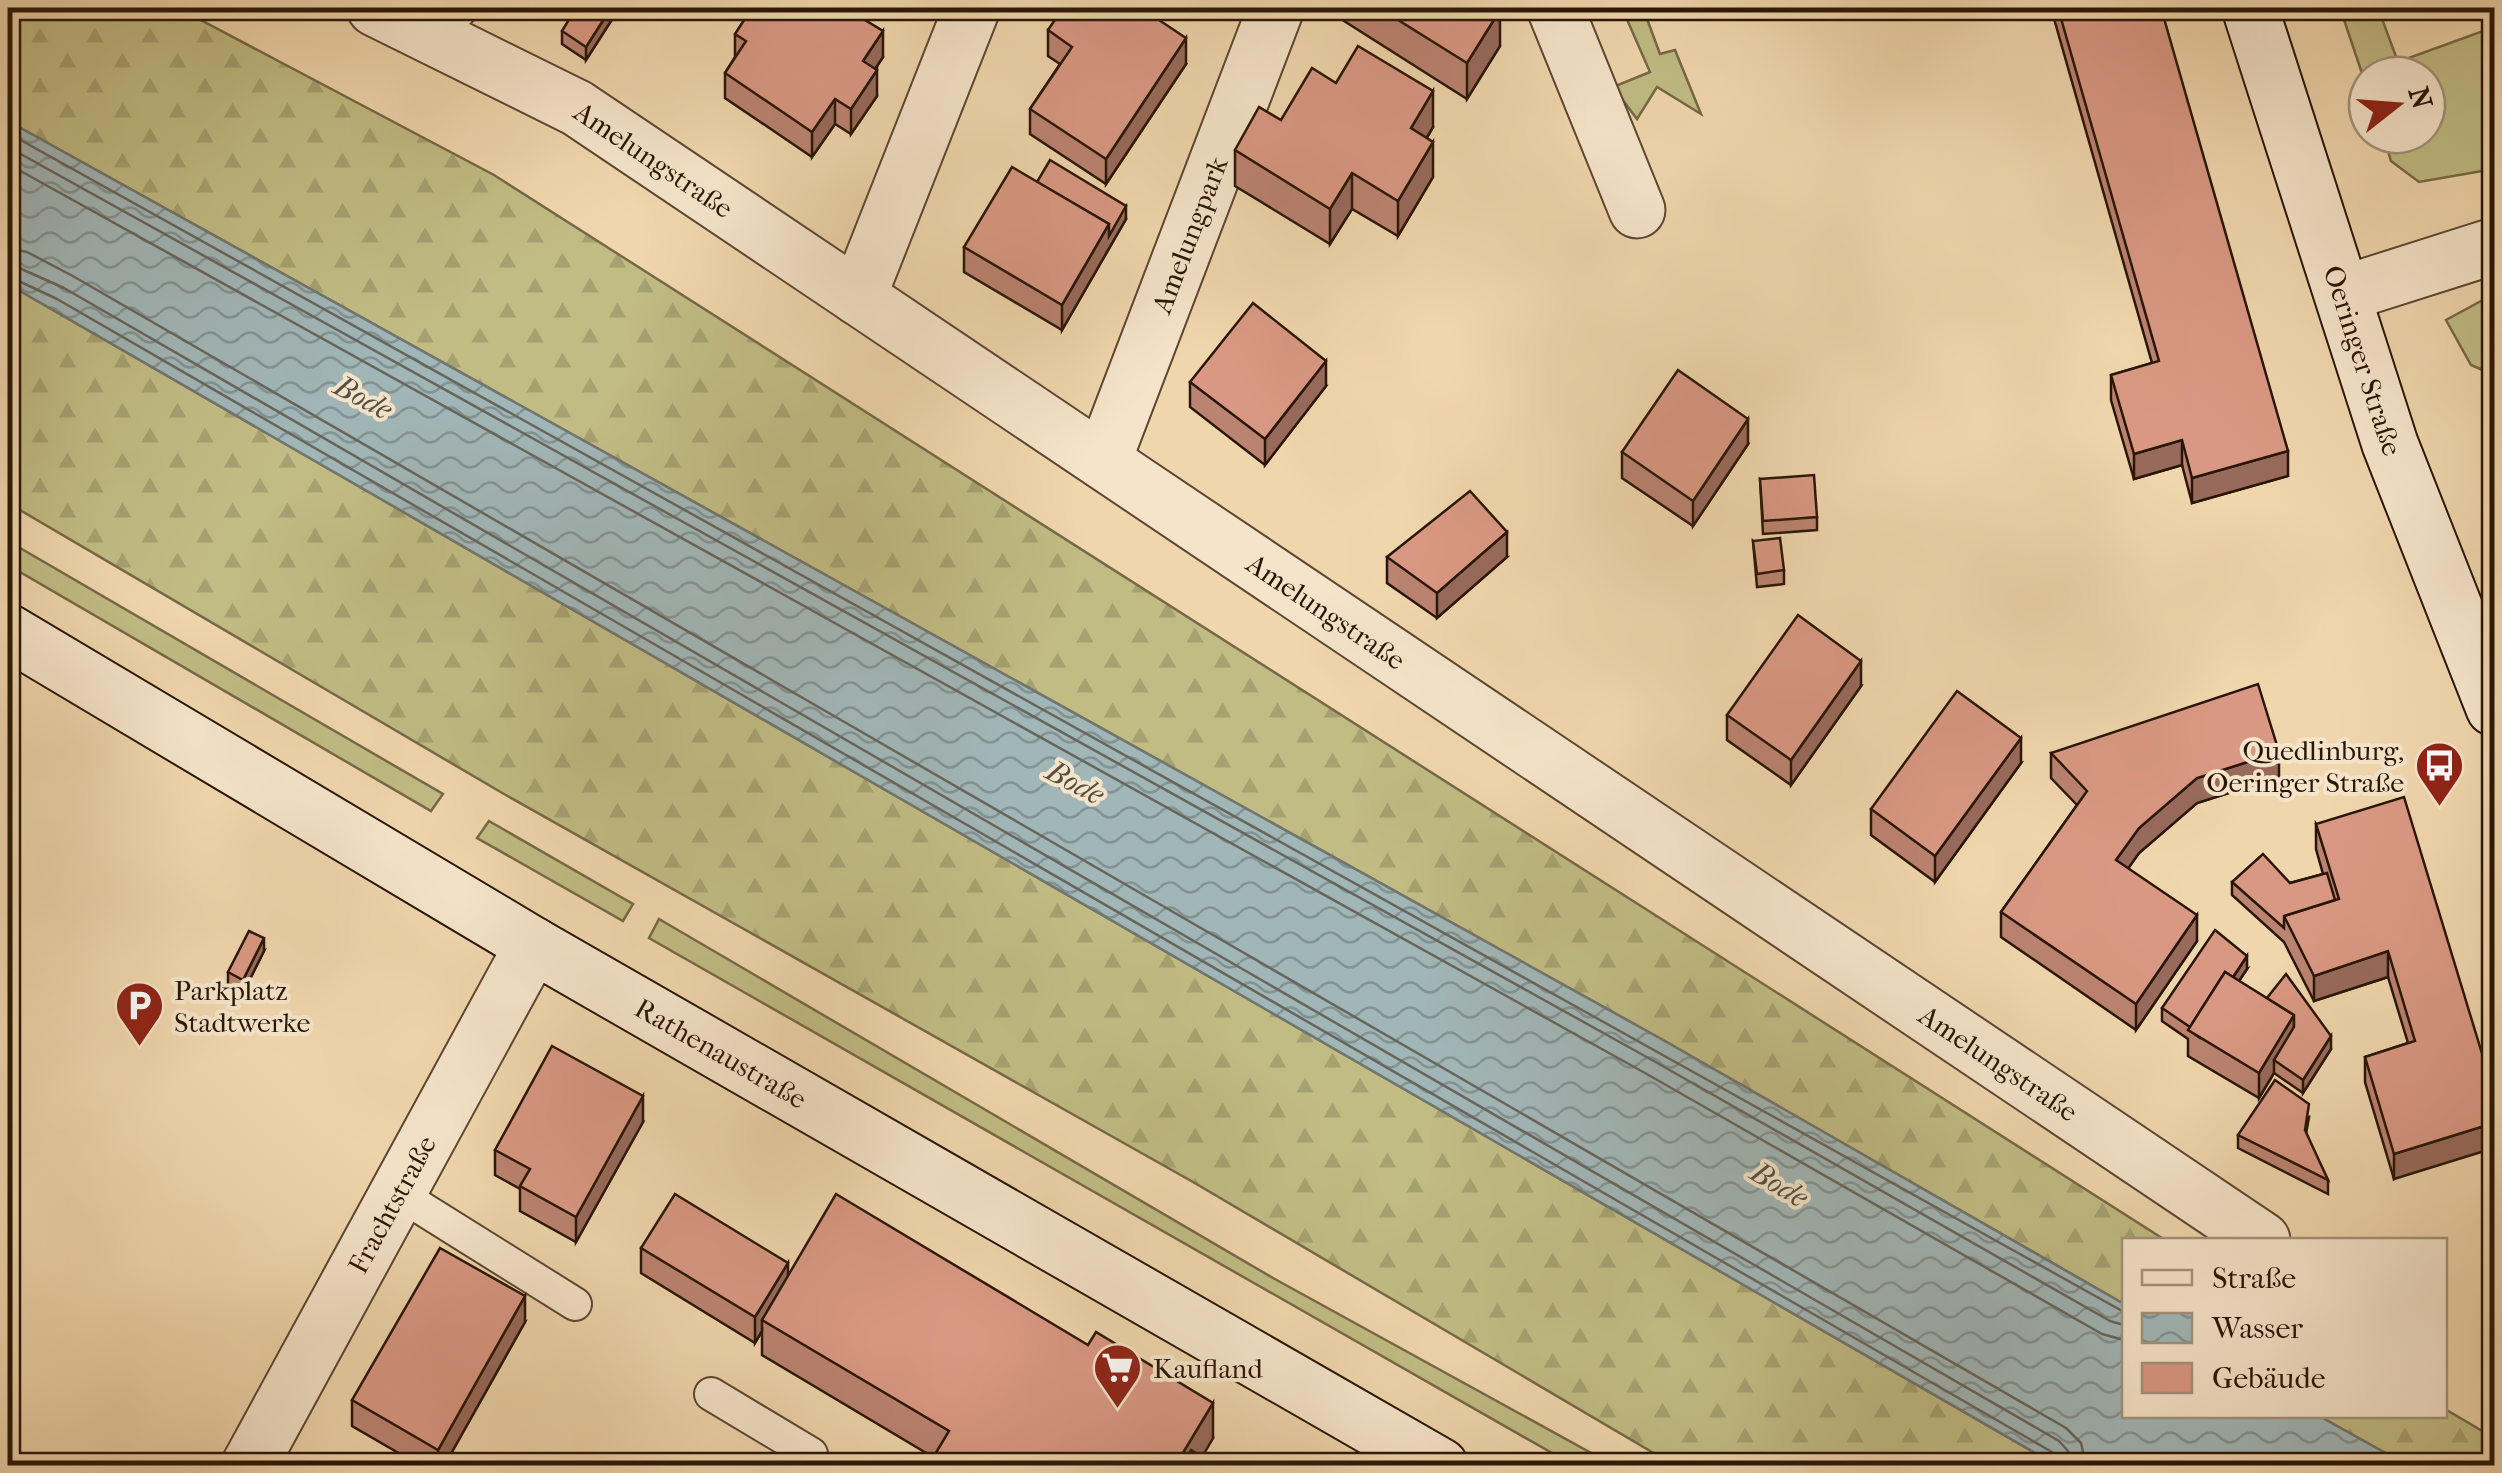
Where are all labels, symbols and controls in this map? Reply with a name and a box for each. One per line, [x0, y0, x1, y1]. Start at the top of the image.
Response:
north arrow [2347, 55, 2447, 155]
text: N [2402, 83, 2440, 114]
street label: Amelungstraße [567, 94, 740, 225]
street label: Amelungpark [1144, 151, 1234, 319]
street label: Oeringer Straße [2317, 261, 2409, 460]
water label: Bode [327, 368, 398, 428]
street label: Amelungstraße [1240, 546, 1412, 676]
place label: Quedlinburg, Oeringer Straße [2206, 734, 2404, 799]
bus stop icon: Quedlinburg, Oeringer Straße [2413, 740, 2465, 808]
water label: Bode [1039, 753, 1110, 813]
place label: Parkplatz Stadtwerke [174, 974, 310, 1039]
parking icon: Parkplatz Stadtwerke [113, 980, 165, 1048]
street label: Rathenaustraße [629, 991, 813, 1115]
street label: Amelungstraße [1912, 997, 2084, 1128]
street label: Frachtstraße [341, 1130, 443, 1279]
water label: Bode [1743, 1154, 1814, 1216]
legend [2122, 1238, 2447, 1418]
text: Straße [2212, 1261, 2296, 1296]
text: Wasser [2211, 1311, 2303, 1346]
supermarket icon: Kaufland [1092, 1342, 1144, 1410]
place label: Kaufland [1153, 1352, 1263, 1385]
text: Gebäude [2212, 1361, 2326, 1396]

